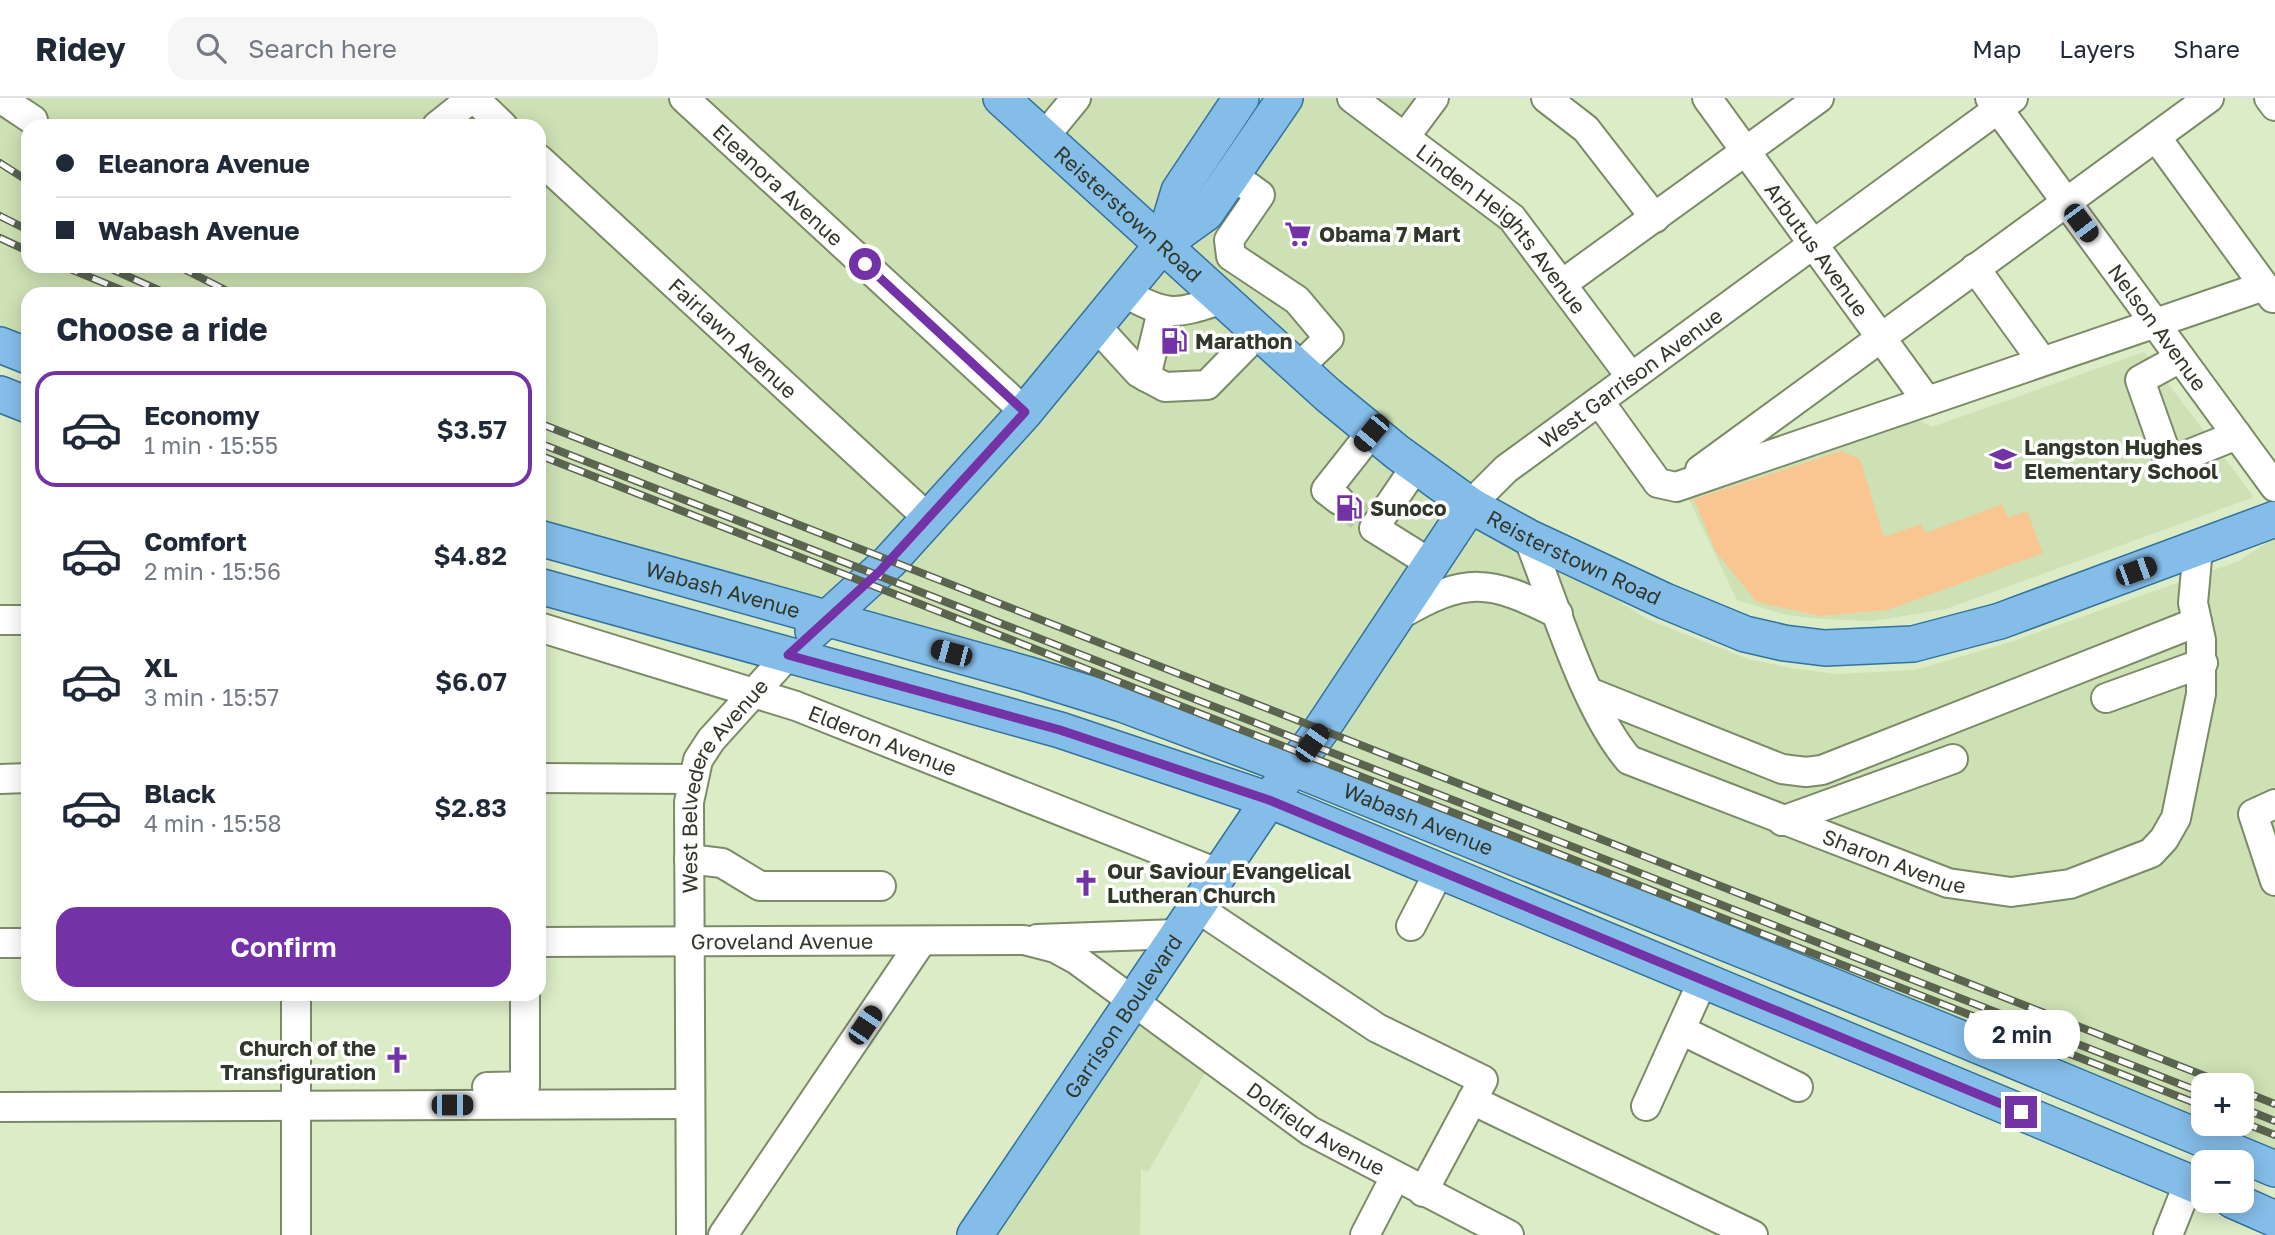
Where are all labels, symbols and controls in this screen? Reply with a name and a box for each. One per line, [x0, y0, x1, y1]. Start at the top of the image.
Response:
search box [168, 17, 658, 80]
text: Ridey [35, 29, 126, 68]
icon: search [192, 29, 230, 67]
text: Search here [248, 33, 397, 64]
text: Map [1972, 34, 2021, 63]
text: Layers [2059, 34, 2135, 63]
text: Share [2173, 34, 2240, 63]
street label: Eleanora Avenue [707, 118, 849, 251]
street label: Linden Heights Avenue [1411, 138, 1592, 319]
street label: Reisterstown Road [1049, 140, 1208, 287]
text: Eleanora Avenue [98, 148, 310, 179]
street label: Arbutus Avenue [1759, 177, 1874, 322]
car [2060, 200, 2103, 246]
text: Wabash Avenue [98, 215, 300, 246]
supermarket icon: Obama 7 Mart [1283, 219, 1313, 249]
place label: Obama 7 Mart [1319, 221, 1461, 247]
route start [849, 248, 881, 280]
street label: Nelson Avenue [2103, 259, 2213, 396]
street label: Fairlawn Avenue [663, 272, 803, 404]
street label: West Garrison Avenue [1533, 302, 1727, 454]
text: Choose a ride [56, 310, 268, 348]
fuel station icon: Marathon [1159, 326, 1189, 356]
place label: Marathon [1195, 328, 1292, 354]
icon: car [60, 398, 123, 461]
text: Economy [144, 400, 260, 431]
car [1350, 410, 1393, 456]
text: $3.57 [436, 414, 507, 445]
text: 1 min · 15:55 [144, 431, 278, 459]
place label: Langston Hughes Elementary School [2024, 434, 2218, 484]
school or university icon: Langston Hughes Elementary School [1988, 444, 2018, 474]
fuel station icon: Sunoco [1334, 493, 1364, 523]
place label: Sunoco [1370, 495, 1447, 521]
street label: Reisterstown Road [1482, 504, 1665, 610]
icon: car [60, 524, 123, 587]
text: Comfort [144, 526, 247, 557]
text: $4.82 [434, 540, 507, 571]
car [2113, 554, 2160, 588]
street label: Wabash Avenue [643, 555, 803, 623]
text: 2 min · 15:56 [144, 557, 281, 585]
car [928, 637, 975, 669]
icon: car [60, 650, 123, 713]
text: XL [144, 652, 178, 683]
text: $6.07 [435, 666, 507, 697]
street label: West Belvedere Avenue [676, 673, 774, 894]
text: 3 min · 15:57 [144, 683, 279, 711]
street label: Elderon Avenue [805, 699, 961, 781]
car [1292, 720, 1333, 766]
icon: car [60, 776, 123, 839]
street label: Wabash Avenue [1340, 777, 1497, 861]
text: Black [144, 778, 216, 809]
text: $2.83 [434, 792, 507, 823]
text: 4 min · 15:58 [144, 809, 282, 837]
street label: Sharon Avenue [1819, 823, 1967, 898]
place label: Our Saviour Evangelical Lutheran Church [1107, 858, 1351, 908]
church icon: Our Saviour Evangelical Lutheran Church [1071, 868, 1101, 898]
button: Confirm [56, 907, 511, 987]
street label: Groveland Avenue [691, 928, 873, 954]
street label: Garrison Boulevard [1058, 929, 1187, 1103]
car [845, 1002, 886, 1048]
callout: 2 min [1963, 1010, 2079, 1060]
text: 2 min [1992, 1020, 2052, 1048]
place label: Church of the Transfiguration [220, 1035, 376, 1085]
church icon: Church of the Transfiguration [382, 1045, 412, 1075]
map controls [2191, 1073, 2254, 1213]
button: + [2191, 1073, 2254, 1136]
street label: Dolfield Avenue [1242, 1076, 1389, 1181]
car [432, 1095, 474, 1116]
route end [2005, 1096, 2037, 1128]
button: − [2191, 1150, 2254, 1213]

